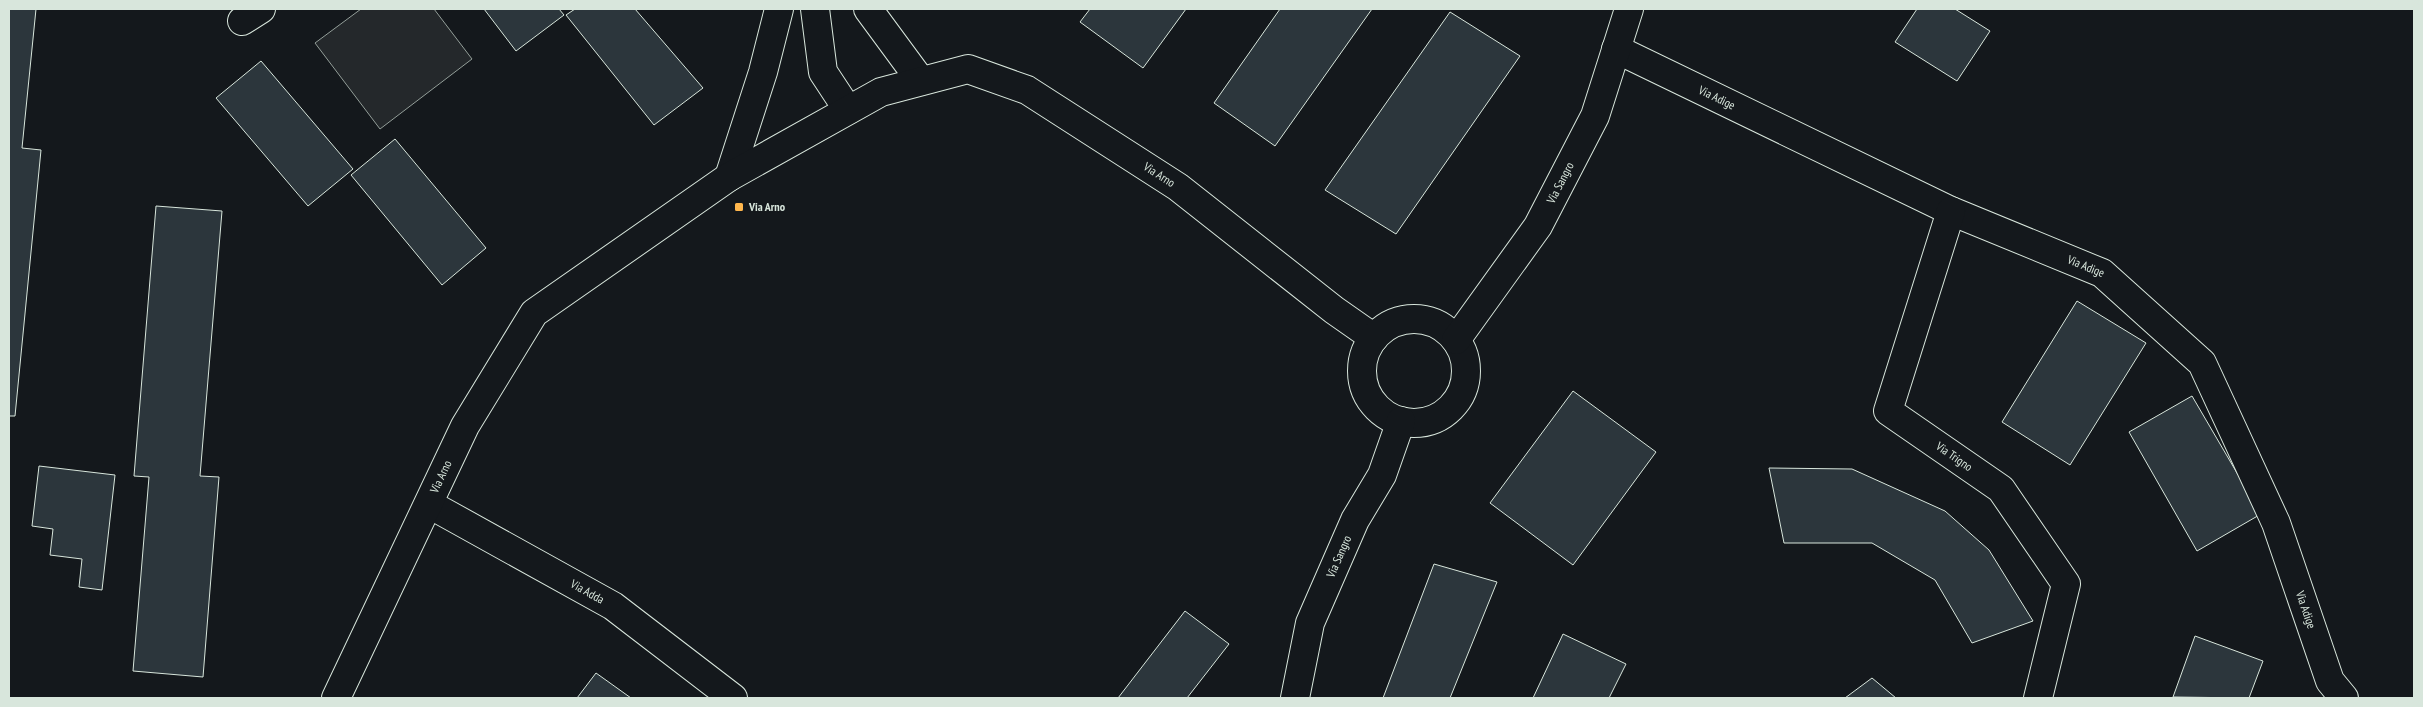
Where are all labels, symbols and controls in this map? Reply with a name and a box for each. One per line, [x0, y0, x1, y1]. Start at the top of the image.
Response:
street label: Via Adige [1695, 82, 1738, 113]
street label: Via Arno [1140, 158, 1178, 190]
street label: Via Sangro [1543, 159, 1577, 207]
place label: Via Arno [748, 199, 786, 214]
marker: Via Arno [733, 201, 745, 213]
street label: Via Adige [2064, 251, 2107, 280]
street label: Via Trigno [1932, 438, 1976, 474]
street label: Via Arno [426, 458, 455, 496]
street label: Via Sangro [1322, 533, 1354, 581]
street label: Via Adda [567, 576, 607, 607]
street label: Via Adige [2292, 588, 2320, 631]

